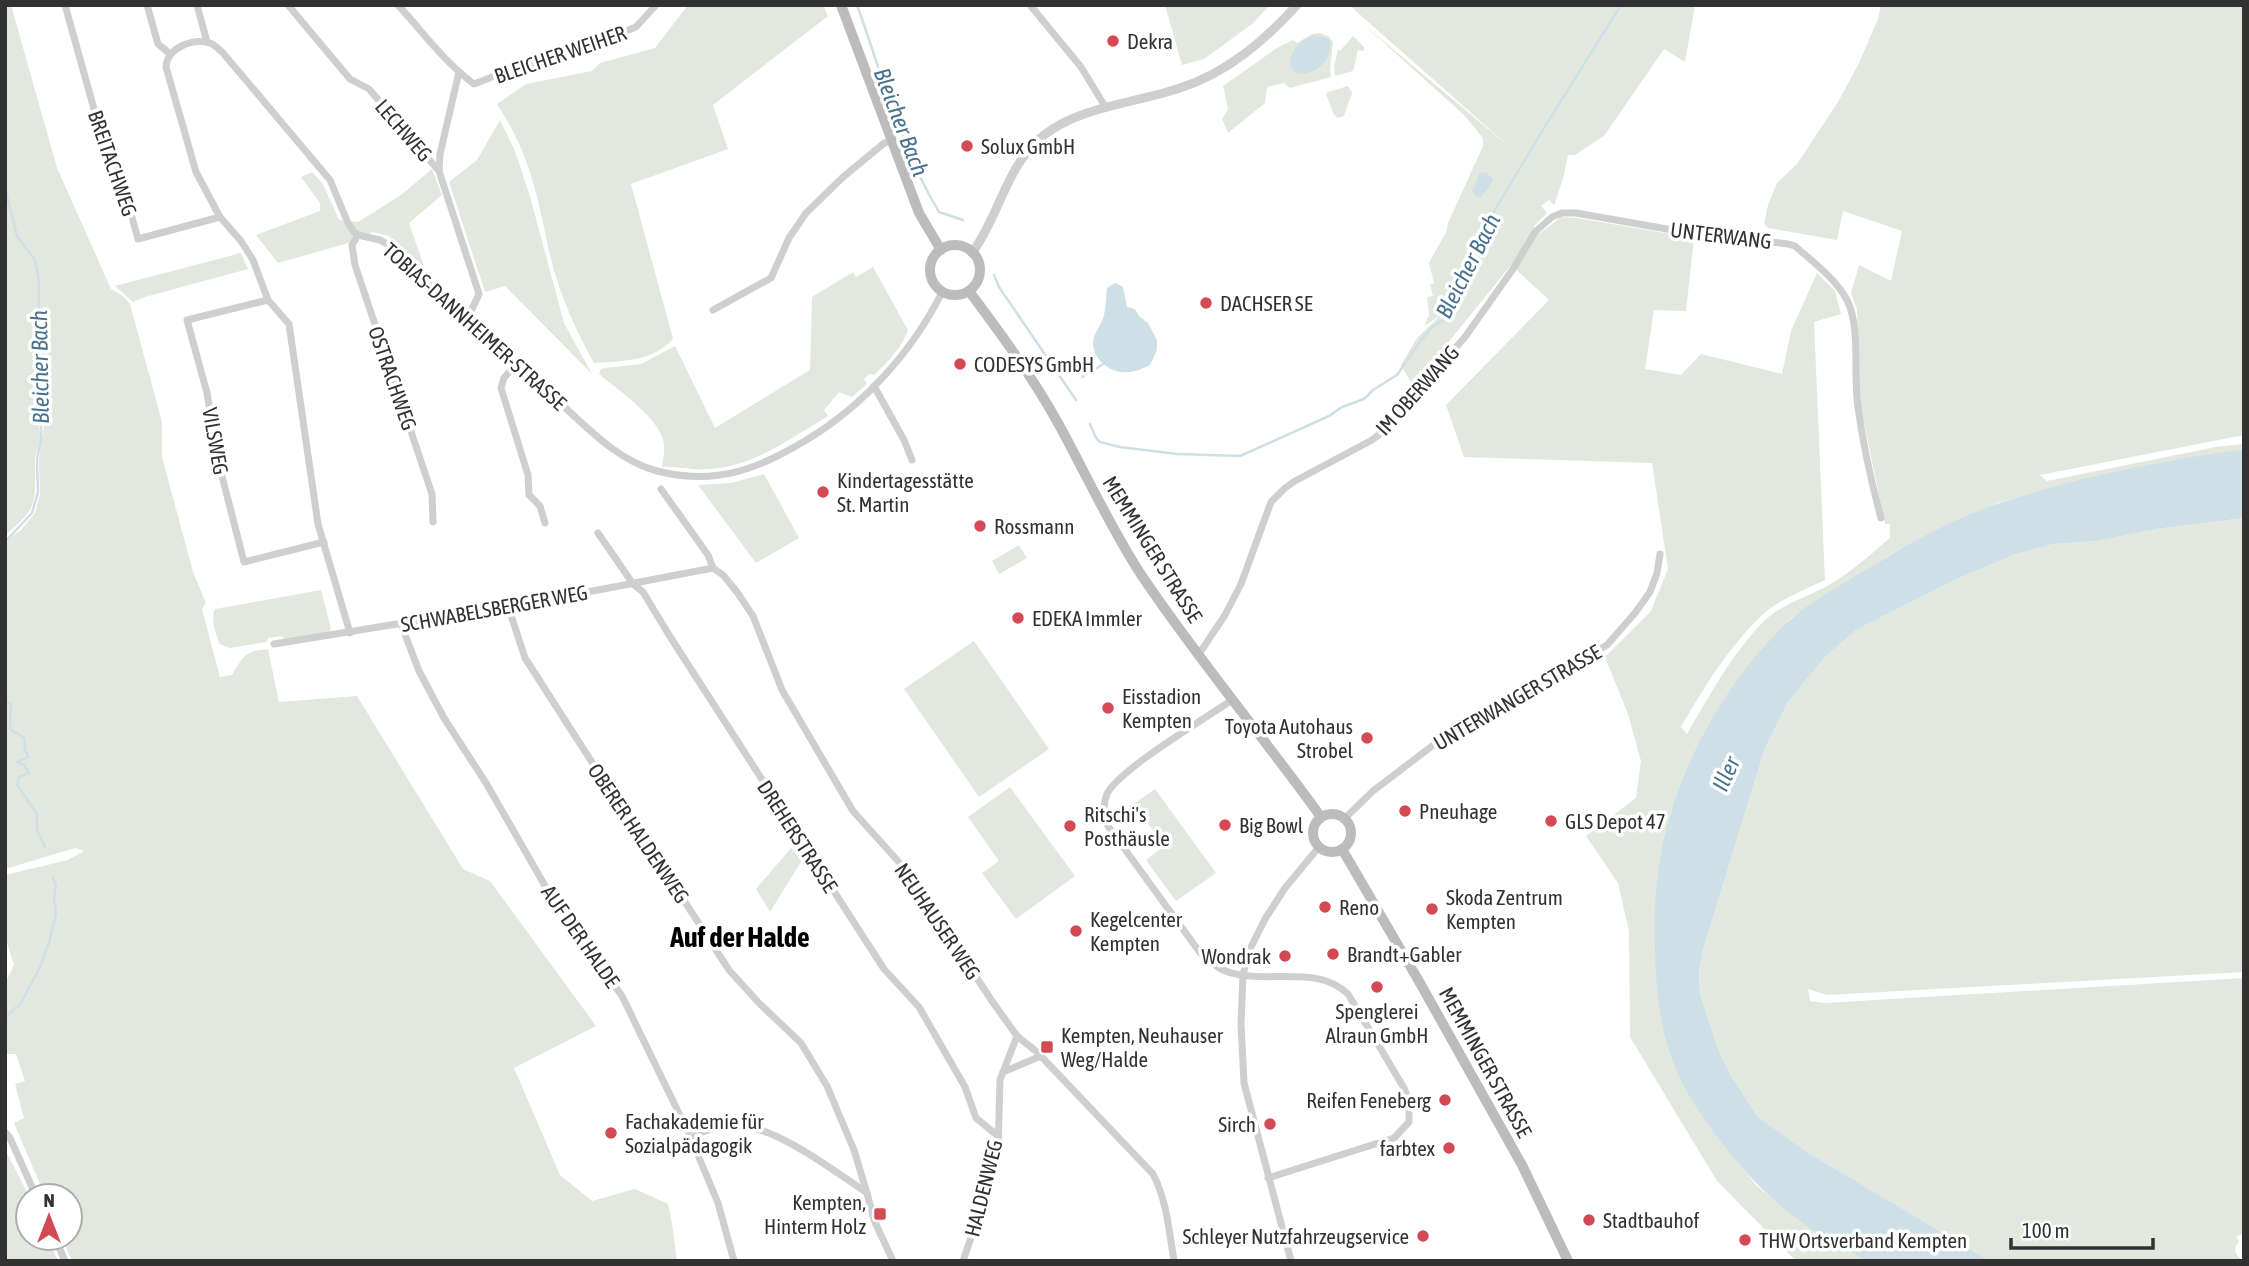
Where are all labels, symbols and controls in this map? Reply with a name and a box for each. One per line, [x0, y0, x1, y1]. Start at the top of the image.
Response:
street label: BLEICHER WEIHER [491, 20, 629, 88]
place label: Dekra [1127, 29, 1173, 53]
marker: Dekra [1105, 33, 1121, 49]
water label: Bleicher Bach [868, 64, 934, 180]
street label: LECHWEG [371, 94, 437, 166]
street label: BREITACHWEG [84, 107, 142, 219]
place label: Solux GmbH [981, 134, 1075, 158]
marker: Solux GmbH [959, 138, 975, 154]
water label: Bleicher Bach [1431, 209, 1505, 323]
street label: UNTERWANG [1669, 217, 1773, 253]
street label: TOBIAS-DANNHEIMER-STRASSE [378, 237, 572, 415]
place label: DACHSER SE [1220, 291, 1313, 315]
marker: DACHSER SE [1198, 295, 1214, 311]
water label: Bleicher Bach [26, 310, 54, 424]
street label: OSTRACHWEG [364, 323, 422, 433]
street label: IM OBERWANG [1370, 340, 1464, 440]
place label: CODESYS GmbH [974, 352, 1094, 376]
marker: CODESYS GmbH [952, 356, 968, 372]
street label: VILSWEG [198, 405, 234, 477]
place label: Kindertagesstätte St. Martin [837, 468, 974, 516]
street label: MEMMINGER STRASSE [1098, 471, 1208, 627]
marker: Kindertagesstätte St. Martin [815, 484, 831, 500]
place label: Rossmann [994, 514, 1074, 538]
marker: Rossmann [972, 518, 988, 534]
street label: SCHWABELSBERGER WEG [399, 580, 589, 636]
place label: EDEKA Immler [1032, 606, 1143, 630]
marker: EDEKA Immler [1010, 610, 1026, 626]
street label: UNTERWANGER STRASSE [1429, 639, 1605, 755]
place label: Eisstadion Kempten [1122, 684, 1201, 732]
marker: Eisstadion Kempten [1100, 700, 1116, 716]
place label: Toyota Autohaus Strobel [1225, 714, 1353, 762]
marker: Toyota Autohaus Strobel [1359, 730, 1375, 746]
water label: Iller [1707, 752, 1745, 795]
street label: OBERER HALDENWEG [583, 759, 695, 907]
street label: DREHERSTRASSE [753, 776, 843, 896]
place label: Pneuhage [1419, 799, 1497, 823]
place label: Ritschi's Posthäusle [1084, 802, 1170, 850]
marker: Pneuhage [1397, 803, 1413, 819]
place label: GLS Depot 47 [1565, 809, 1666, 833]
place label: Big Bowl [1239, 813, 1304, 837]
marker: GLS Depot 47 [1543, 813, 1559, 829]
marker: Big Bowl [1217, 817, 1233, 833]
marker: Ritschi's Posthäusle [1062, 818, 1078, 834]
street label: NEUHAUSER WEG [890, 858, 986, 984]
street label: AUF DER HALDE [537, 880, 625, 992]
place label: Skoda Zentrum Kempten [1446, 885, 1563, 933]
place label: Reno [1339, 895, 1379, 919]
marker: Reno [1317, 899, 1333, 915]
marker: Skoda Zentrum Kempten [1424, 901, 1440, 917]
place label: Kegelcenter Kempten [1090, 907, 1183, 955]
district label: Auf der Halde [669, 921, 810, 953]
marker: Kegelcenter Kempten [1068, 923, 1084, 939]
place label: Brandt+Gabler [1347, 942, 1462, 966]
place label: Wondrak [1202, 944, 1271, 968]
marker: Brandt+Gabler [1325, 946, 1341, 962]
marker: Wondrak [1277, 948, 1293, 964]
marker: Spenglerei Alraun GmbH [1369, 979, 1385, 995]
street label: MEMMINGER STRASSE [1435, 983, 1537, 1141]
place label: Spenglerei Alraun GmbH [1325, 999, 1429, 1047]
place label: Kempten, Neuhauser Weg/Halde [1061, 1023, 1224, 1071]
marker: Kempten, Neuhauser Weg/Halde [1039, 1039, 1055, 1055]
place label: Reifen Feneberg [1306, 1088, 1431, 1112]
marker: Reifen Feneberg [1437, 1092, 1453, 1108]
place label: Fachakademie für Sozialpädagogik [625, 1109, 764, 1157]
place label: Sirch [1218, 1112, 1256, 1136]
marker: Sirch [1262, 1116, 1278, 1132]
marker: Fachakademie für Sozialpädagogik [603, 1125, 619, 1141]
place label: farbtex [1380, 1136, 1436, 1160]
street label: HALDENWEG [959, 1137, 1007, 1239]
marker: farbtex [1441, 1140, 1457, 1156]
north arrow [14, 1182, 84, 1252]
text: N [43, 1189, 55, 1211]
place label: Kempten, Hinterm Holz [764, 1190, 866, 1238]
marker: Kempten, Hinterm Holz [872, 1206, 888, 1222]
scale bar [2011, 1206, 2153, 1250]
place label: Stadtbauhof [1603, 1208, 1700, 1232]
marker: Stadtbauhof [1581, 1212, 1597, 1228]
text: 100 m [2022, 1218, 2070, 1242]
place label: Schleyer Nutzfahrzeugservice [1182, 1224, 1409, 1248]
marker: Schleyer Nutzfahrzeugservice [1415, 1228, 1431, 1244]
place label: THW Ortsverband Kempten [1759, 1228, 1967, 1252]
marker: THW Ortsverband Kempten [1737, 1232, 1753, 1248]

